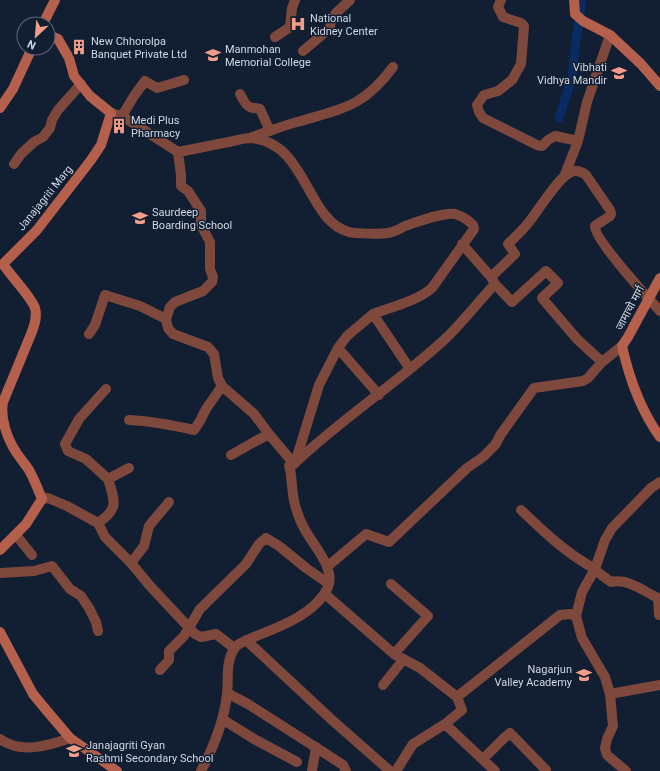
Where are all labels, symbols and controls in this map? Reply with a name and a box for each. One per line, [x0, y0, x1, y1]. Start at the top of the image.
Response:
place label: National Kidney Center [310, 12, 378, 38]
hospital icon: National Kidney Center [289, 15, 307, 33]
north arrow [16, 16, 56, 56]
place label: New Chhorolpa Banquet Private Ltd [91, 35, 187, 61]
text: N [25, 37, 38, 52]
building icon: New Chhorolpa Banquet Private Ltd [70, 38, 88, 56]
place label: Manmohan Memorial College [225, 43, 311, 69]
school or university icon: Manmohan Memorial College [204, 46, 222, 64]
place label: Vibhati Vidhya Mandir [537, 61, 607, 87]
school or university icon: Vibhati Vidhya Mandir [610, 64, 628, 82]
place label: Medi Plus Pharmacy [131, 114, 181, 140]
building icon: Medi Plus Pharmacy [110, 117, 128, 135]
street label: Janajagriti Marg [15, 163, 75, 233]
place label: Saurdeep Boarding School [152, 206, 232, 232]
school or university icon: Saurdeep Boarding School [131, 209, 149, 227]
street label: जामाचो मार्ग [613, 283, 648, 333]
place label: Nagarjun Valley Academy [494, 663, 573, 689]
school or university icon: Nagarjun Valley Academy [575, 666, 593, 684]
place label: Janajagriti Gyan Rashmi Secondary School [86, 739, 214, 765]
school or university icon: Janajagriti Gyan Rashmi Secondary School [65, 742, 83, 760]

